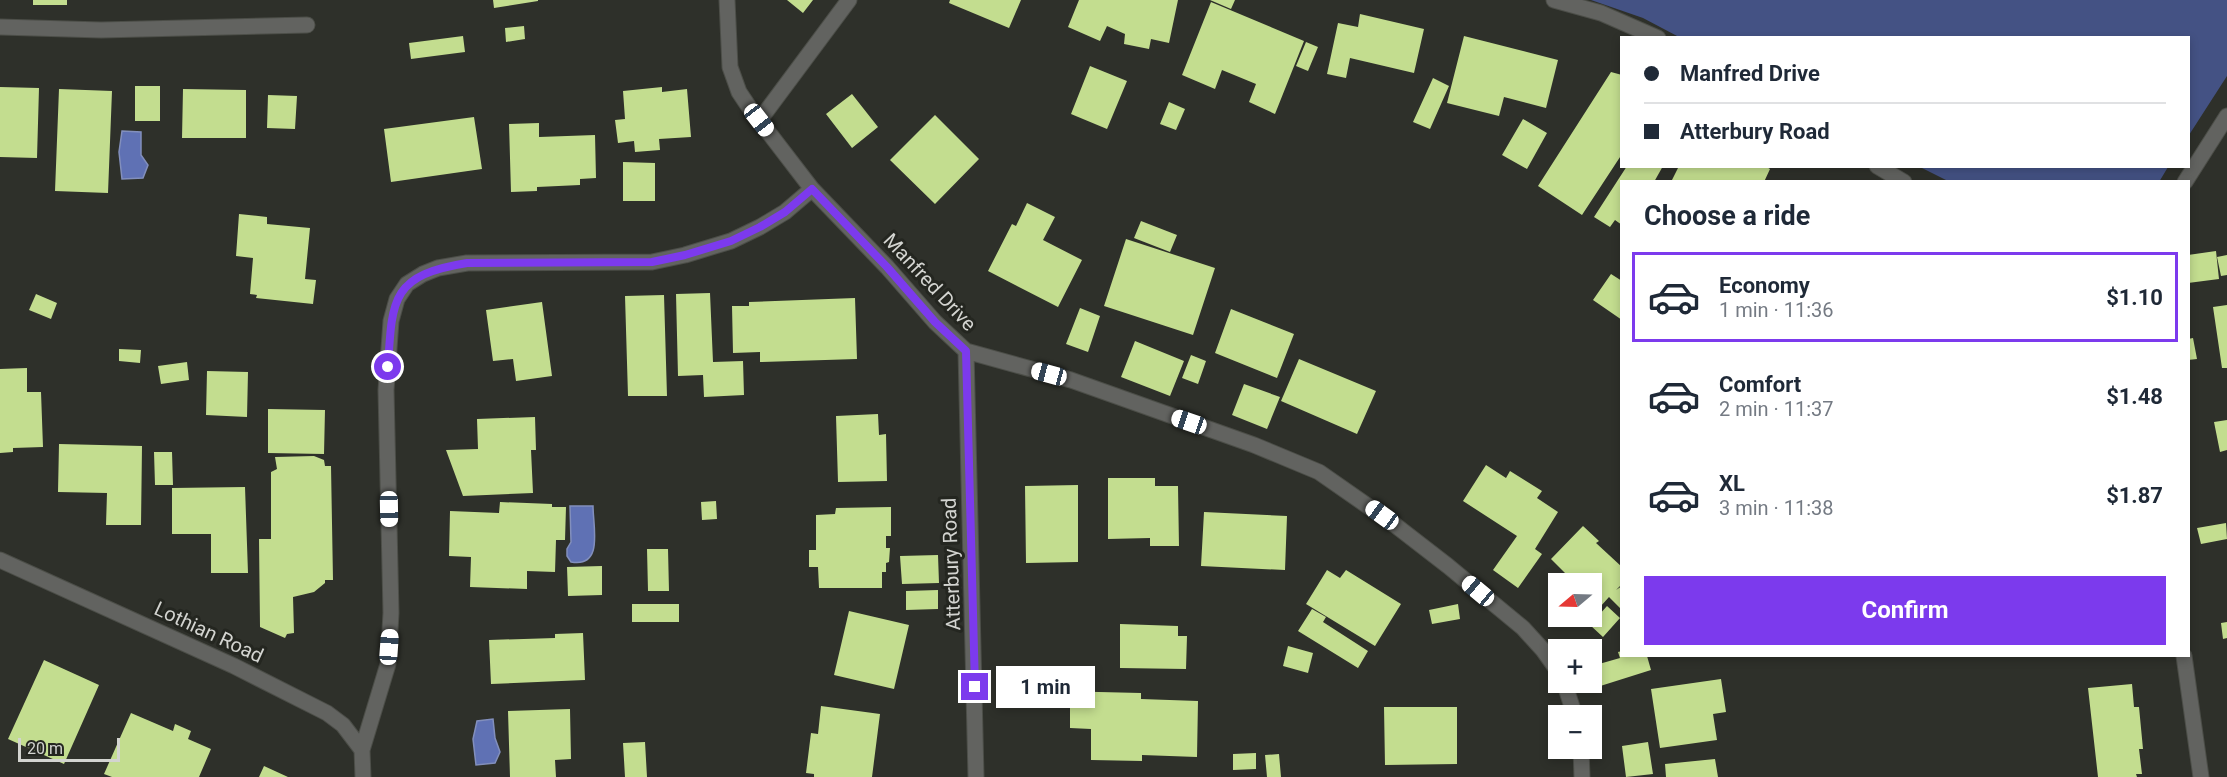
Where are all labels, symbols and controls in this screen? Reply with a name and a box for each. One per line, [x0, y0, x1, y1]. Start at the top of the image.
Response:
text: Manfred Drive [1680, 61, 1820, 86]
car [741, 100, 777, 140]
text: Atterbury Road [1680, 119, 1830, 144]
text: Choose a ride [1644, 200, 1810, 232]
street label: Manfred Drive [879, 228, 981, 336]
icon: car [1647, 270, 1701, 324]
text: Economy [1719, 273, 1810, 298]
text: $1.10 [2106, 285, 2163, 310]
text: 1 min · 11:36 [1719, 298, 1834, 322]
route start [374, 353, 401, 380]
car [1029, 361, 1069, 387]
icon: car [1647, 369, 1701, 423]
text: Comfort [1719, 372, 1801, 397]
text: $1.48 [2106, 384, 2163, 409]
text: 2 min · 11:37 [1719, 397, 1834, 421]
car [1169, 408, 1209, 436]
icon: car [1647, 468, 1701, 522]
text: XL [1719, 471, 1745, 496]
text: $1.87 [2106, 483, 2163, 508]
car [380, 491, 398, 527]
text: 3 min · 11:38 [1719, 496, 1834, 520]
street label: Atterbury Road [937, 497, 965, 631]
car [1362, 497, 1402, 533]
car [1458, 573, 1498, 609]
north arrow [1548, 573, 1602, 627]
map controls [1548, 573, 1602, 759]
button: Confirm [1644, 576, 2166, 645]
street label: Lothian Road [151, 596, 267, 668]
car [379, 628, 399, 666]
button: + [1548, 639, 1602, 693]
callout: 1 min [996, 666, 1095, 708]
route end [961, 673, 988, 700]
text: 1 min [1020, 675, 1071, 699]
button: − [1548, 705, 1602, 759]
scale bar [18, 735, 120, 762]
text: 20 m [27, 739, 63, 758]

